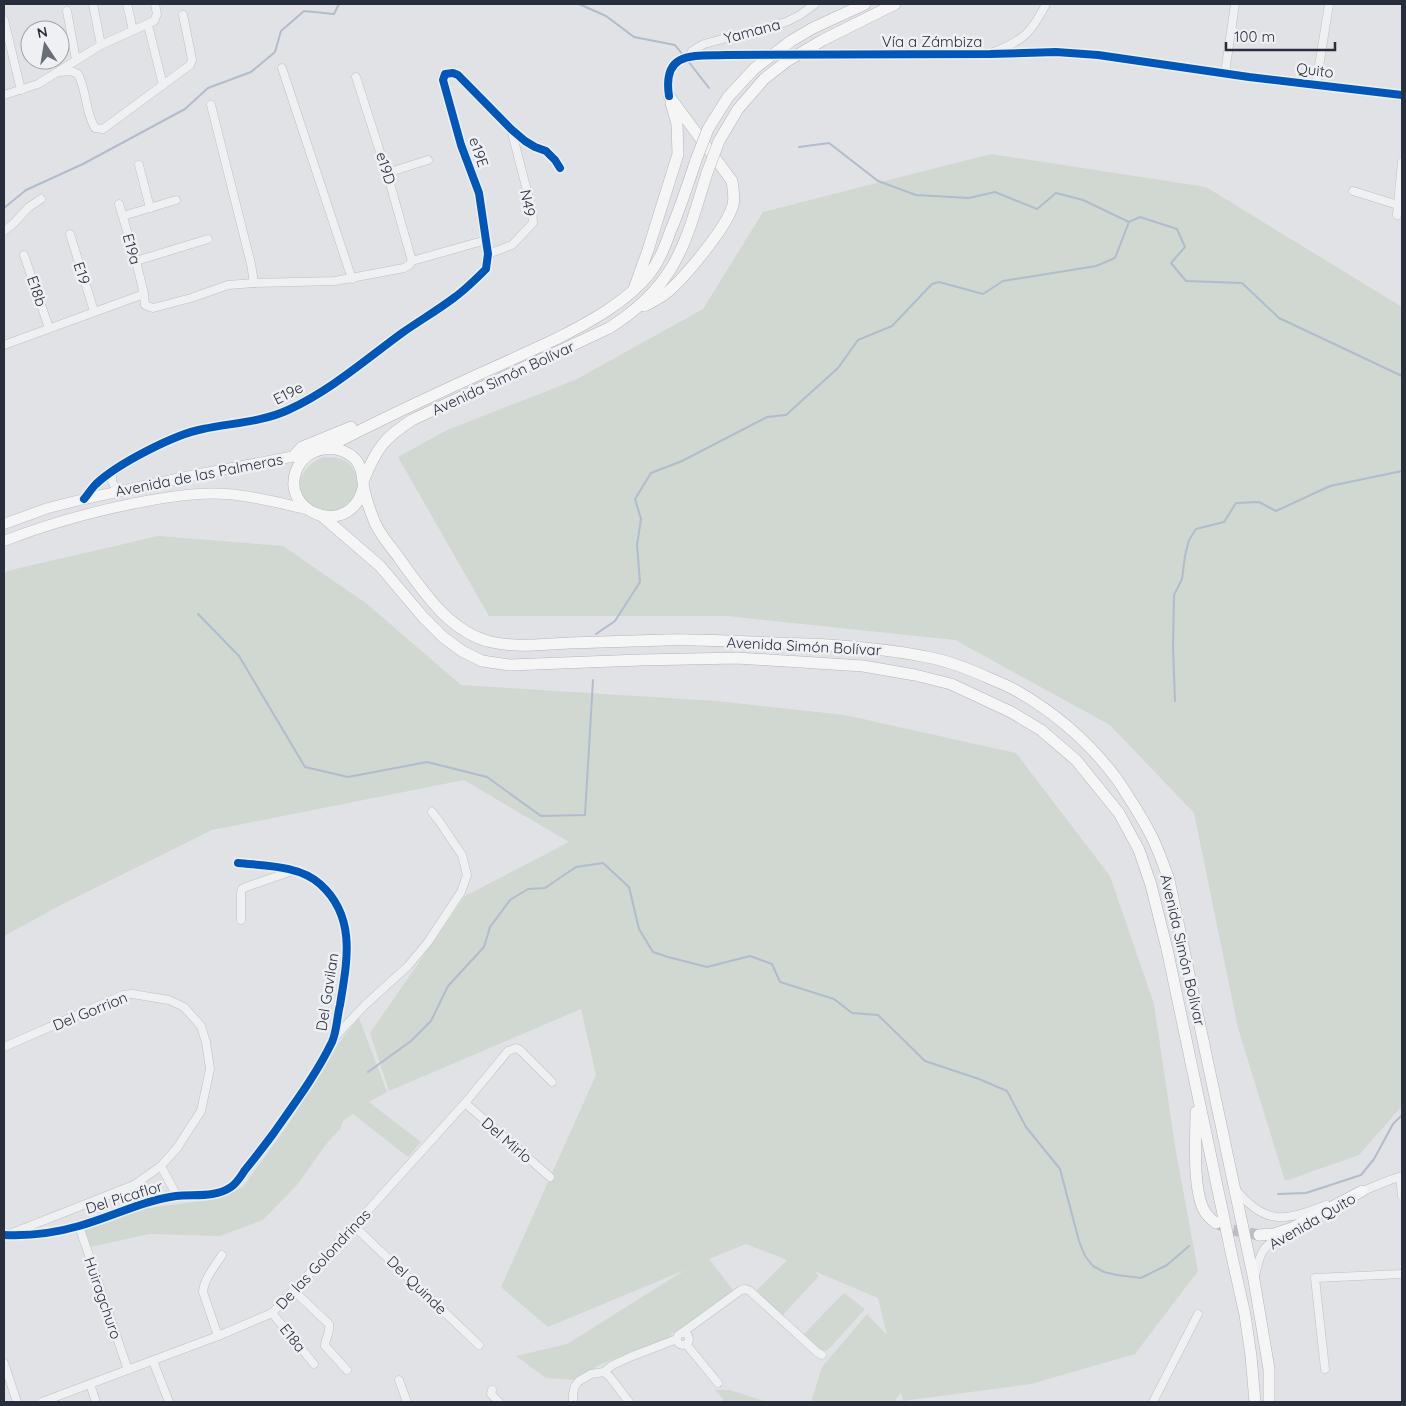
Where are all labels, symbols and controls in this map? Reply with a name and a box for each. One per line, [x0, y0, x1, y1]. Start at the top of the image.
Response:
street label: Yamana [722, 14, 782, 48]
north arrow [20, 20, 70, 70]
scale bar [1226, 20, 1335, 52]
text: N [35, 22, 49, 42]
text: 100 m [1234, 27, 1275, 46]
street label: Vía a Zámbiza [882, 32, 982, 51]
street label: Quito [1295, 58, 1335, 82]
street label: e19E [465, 134, 493, 170]
street label: e19D [372, 149, 400, 187]
street label: N49 [516, 188, 540, 218]
street label: E19a [119, 231, 145, 267]
street label: E19 [69, 259, 95, 287]
street label: E18b [23, 273, 51, 309]
street label: Avenida Simón Bolívar [429, 337, 578, 419]
street label: E19e [270, 378, 306, 408]
street label: Avenida de las Palmeras [114, 449, 284, 501]
street label: Avenida Simón Bolívar [726, 632, 882, 660]
street label: Avenida Simón Bolívar [1156, 872, 1210, 1028]
street label: Del Gavilan [311, 952, 343, 1032]
street label: Del Gorrion [50, 987, 130, 1035]
street label: Del Mirlo [478, 1113, 536, 1167]
street label: Del Picaflor [83, 1176, 165, 1218]
street label: Avenida Quito [1265, 1188, 1359, 1254]
street label: De las Golondrinas [272, 1205, 374, 1313]
street label: Del Quinde [383, 1252, 451, 1318]
street label: Huiragchuro [80, 1254, 126, 1342]
street label: E18a [276, 1320, 310, 1356]

